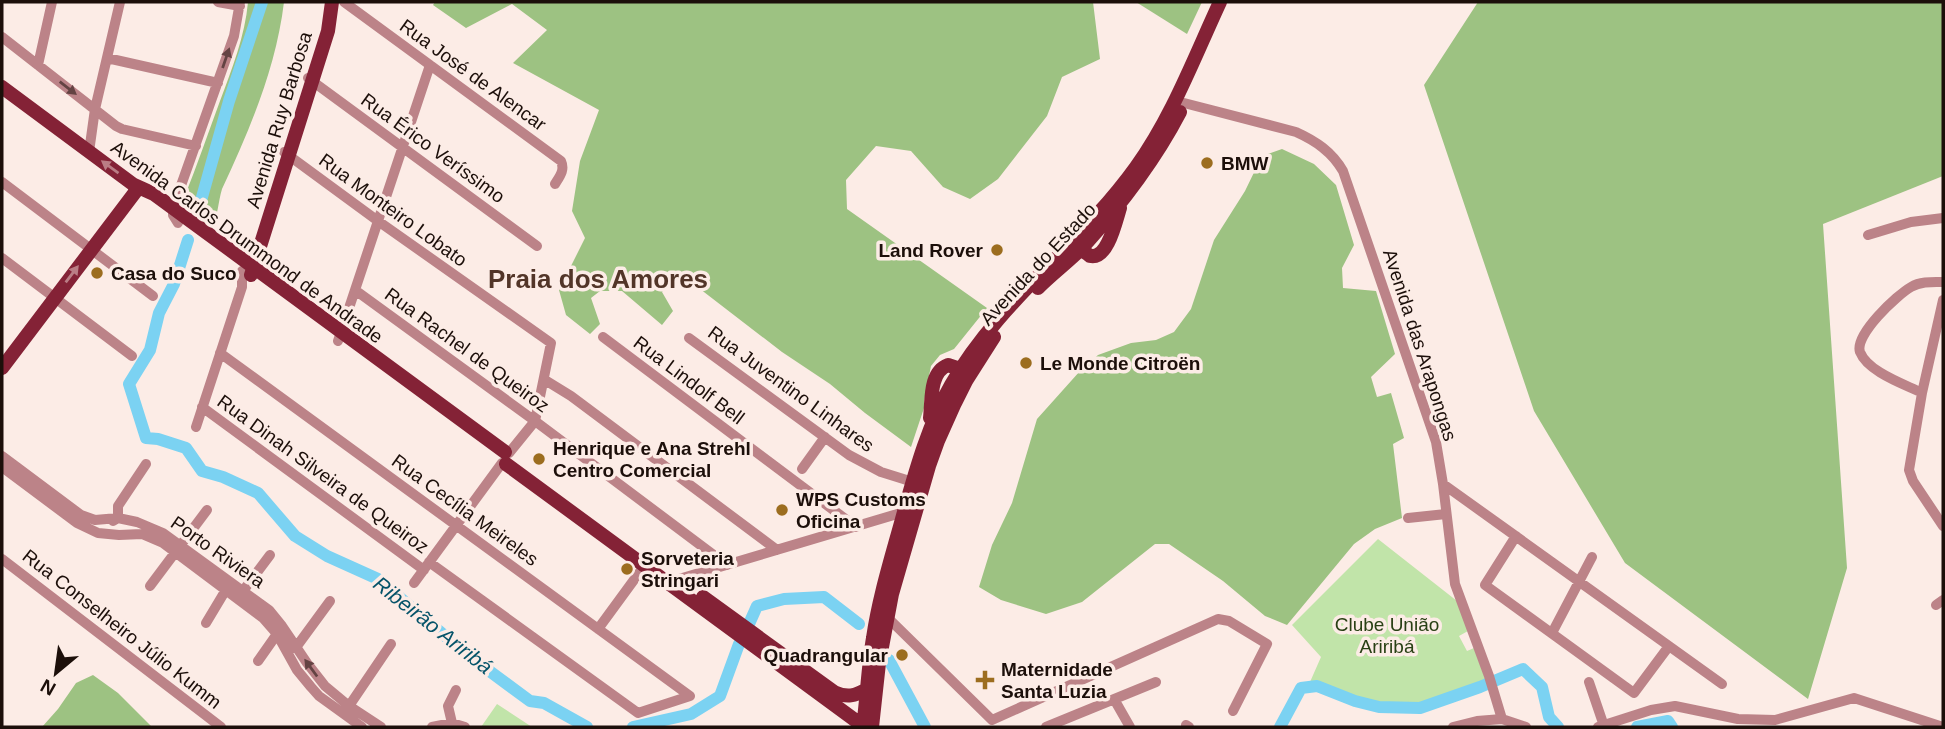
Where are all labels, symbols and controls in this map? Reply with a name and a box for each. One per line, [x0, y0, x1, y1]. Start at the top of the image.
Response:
street label: Rua José de Alencar [396, 15, 551, 135]
street label: Avenida Ruy Barbosa [242, 29, 316, 211]
one-way arrow [221, 48, 232, 69]
one-way arrow [59, 81, 77, 95]
street label: Rua Érico Veríssimo [357, 89, 509, 207]
street label: Avenida Carlos Drummond de Andrade [107, 136, 387, 348]
street label: Rua Monteiro Lobato [315, 149, 471, 271]
place label: BMW [1221, 153, 1269, 174]
marker: BMW [1199, 155, 1215, 171]
one-way arrow [101, 161, 119, 175]
street label: Avenida do Estado [976, 199, 1100, 329]
place label: Land Rover [878, 240, 984, 261]
marker: Land Rover [989, 242, 1005, 258]
street label: Avenida das Arapongas [1379, 246, 1461, 444]
place label: Casa do Suco [111, 263, 237, 284]
district label: Praia dos Amores [488, 264, 708, 294]
one-way arrow [65, 265, 79, 283]
marker: Casa do Suco [89, 265, 105, 281]
street label: Rua Rachel de Queiroz [381, 283, 553, 417]
street label: Rua Juventino Linhares [704, 322, 878, 456]
street label: Rua Lindolf Bell [630, 332, 748, 428]
place label: Le Monde Citroën [1040, 353, 1200, 374]
marker: Le Monde Citroën [1018, 355, 1034, 371]
street label: Rua Dinah Silveira de Queiroz [213, 390, 433, 558]
place label: Henrique e Ana Strehl Centro Comercial [553, 438, 751, 481]
street label: Rua Cecília Meireles [388, 450, 542, 570]
marker: Henrique e Ana Strehl Centro Comercial [531, 451, 547, 467]
place label: WPS Customs Oficina [796, 489, 926, 532]
marker: WPS Customs Oficina [774, 502, 790, 518]
street label: Porto Riviera [167, 512, 269, 592]
street label: Rua Conselheiro Júlio Kumm [19, 545, 225, 713]
place label: Sorveteria Stringari [641, 548, 734, 591]
marker: Sorveteria Stringari [619, 561, 635, 577]
water label: Ribeirão Ariribá [369, 572, 497, 679]
park label: Clube União Ariribá [1335, 614, 1439, 657]
north arrow [21, 638, 91, 708]
place label: Quadrangular [763, 645, 889, 666]
marker: Quadrangular [894, 647, 910, 663]
one-way arrow [304, 659, 318, 677]
place label: Maternidade Santa Luzia [1001, 659, 1113, 702]
marker: Maternidade Santa Luzia [975, 670, 995, 690]
text: N [37, 675, 59, 700]

